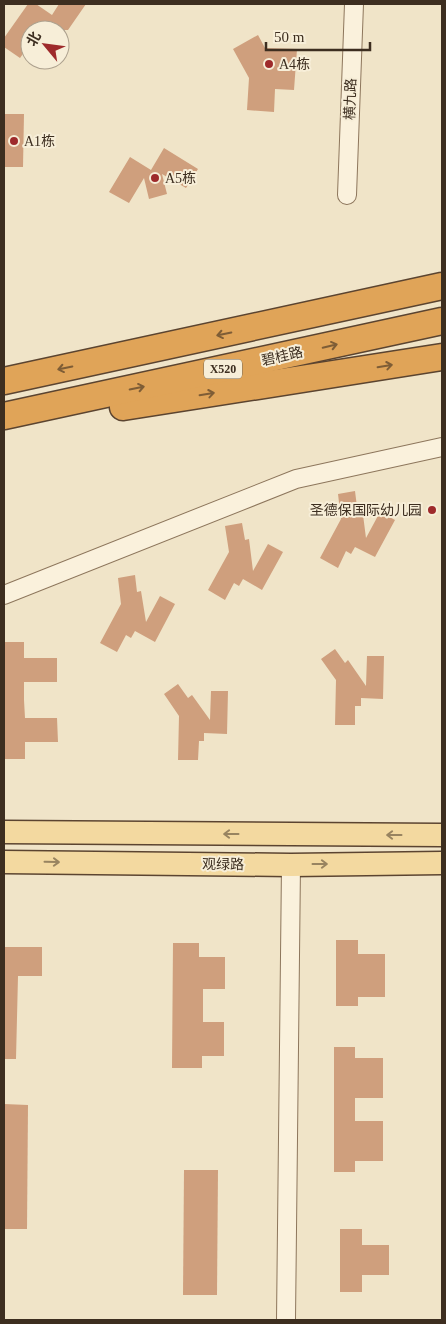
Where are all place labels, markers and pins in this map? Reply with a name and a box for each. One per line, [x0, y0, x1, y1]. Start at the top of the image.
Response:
place label: A4栋 [279, 56, 310, 72]
marker: A4栋 [263, 58, 275, 70]
place label: A1栋 [24, 133, 55, 149]
marker: A1栋 [8, 135, 20, 147]
place label: A5栋 [165, 170, 196, 186]
marker: A5栋 [149, 172, 161, 184]
place label: 圣德保国际幼儿园 [310, 502, 422, 518]
marker: 圣德保国际幼儿园 [426, 504, 438, 516]

